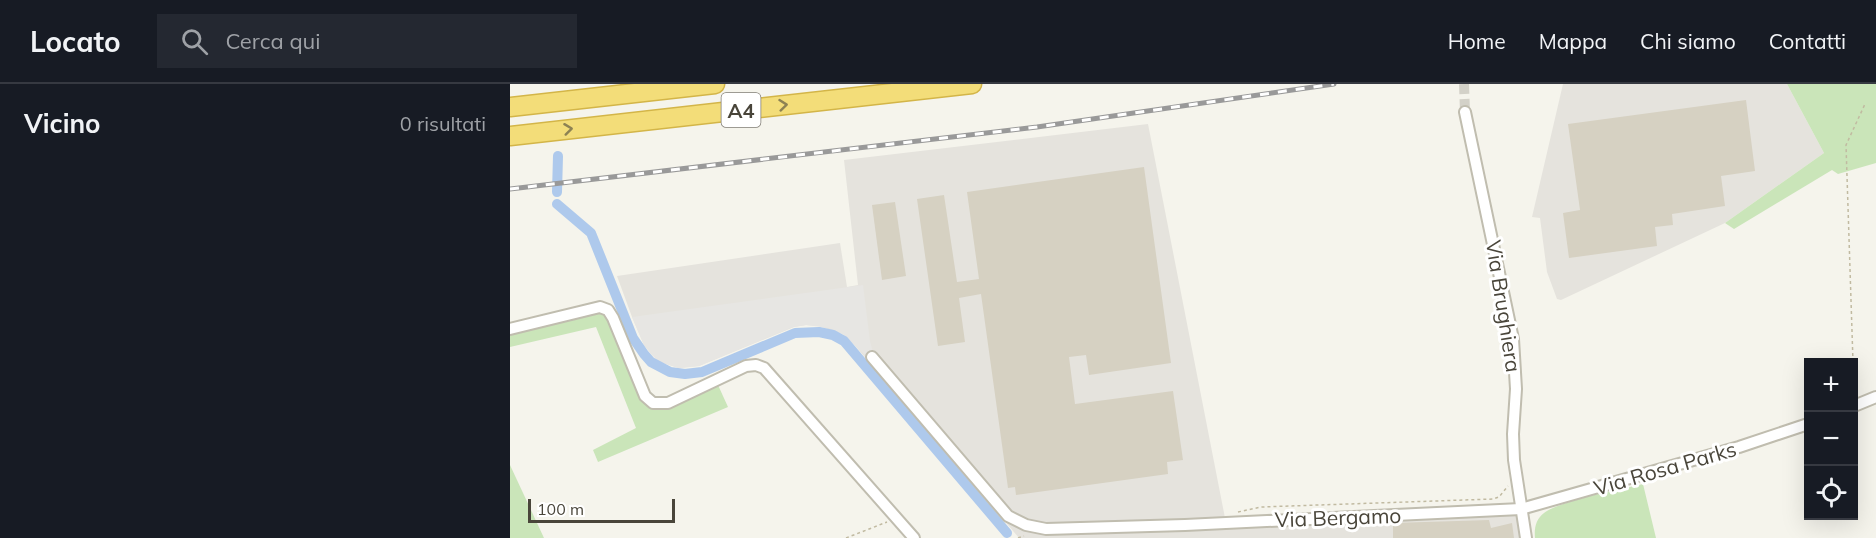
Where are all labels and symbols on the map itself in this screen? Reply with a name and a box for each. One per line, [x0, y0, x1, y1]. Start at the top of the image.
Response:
road number: A4 [722, 93, 760, 127]
one-way arrow [778, 99, 787, 112]
one-way arrow [564, 124, 573, 136]
street label: Via Brughiera [1481, 238, 1527, 374]
street label: Via Rosa Parks [1591, 435, 1739, 501]
scale bar [528, 496, 675, 524]
street label: Via Bergamo [1274, 502, 1402, 532]

